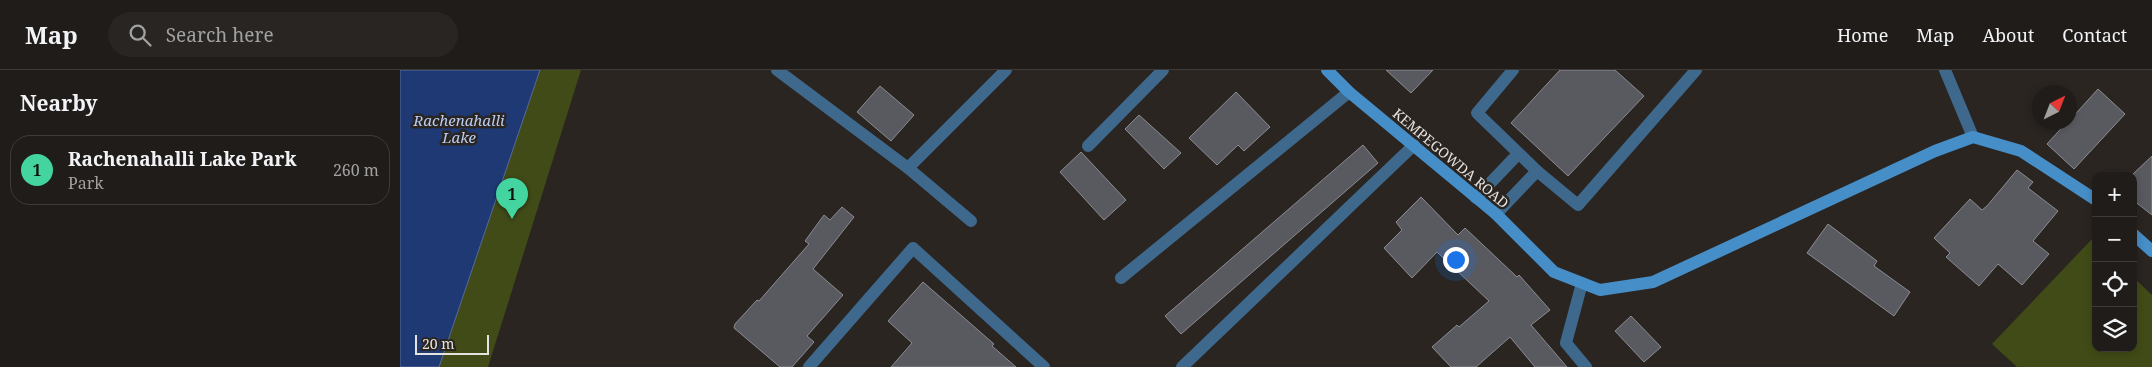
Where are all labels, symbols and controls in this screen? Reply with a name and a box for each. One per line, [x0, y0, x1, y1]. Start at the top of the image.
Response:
search box [108, 12, 458, 57]
text: Map [25, 18, 78, 51]
icon: search [126, 21, 154, 49]
text: Search here [166, 22, 274, 48]
text: Home [1837, 23, 1888, 47]
text: Map [1916, 23, 1954, 47]
text: About [1982, 23, 2034, 47]
text: Contact [2062, 23, 2127, 47]
north arrow [2032, 85, 2077, 130]
text: Nearby [20, 89, 98, 117]
street label: KEMPEGOWDA ROAD [1389, 104, 1513, 212]
water label: Rachenahalli Lake [412, 110, 505, 147]
text: Rachenahalli Lake Park [68, 146, 297, 172]
text: 1 [32, 159, 42, 181]
text: 260 m [333, 159, 379, 181]
text: Park [68, 172, 104, 194]
map controls [2092, 172, 2137, 352]
button: + [2092, 172, 2137, 217]
pin: 1 [496, 178, 528, 219]
button: − [2092, 217, 2137, 262]
your location [1443, 247, 1469, 273]
button: locate [2092, 262, 2137, 307]
button: layers [2092, 307, 2137, 352]
scale bar [415, 332, 489, 355]
text: 20 m [422, 334, 455, 353]

